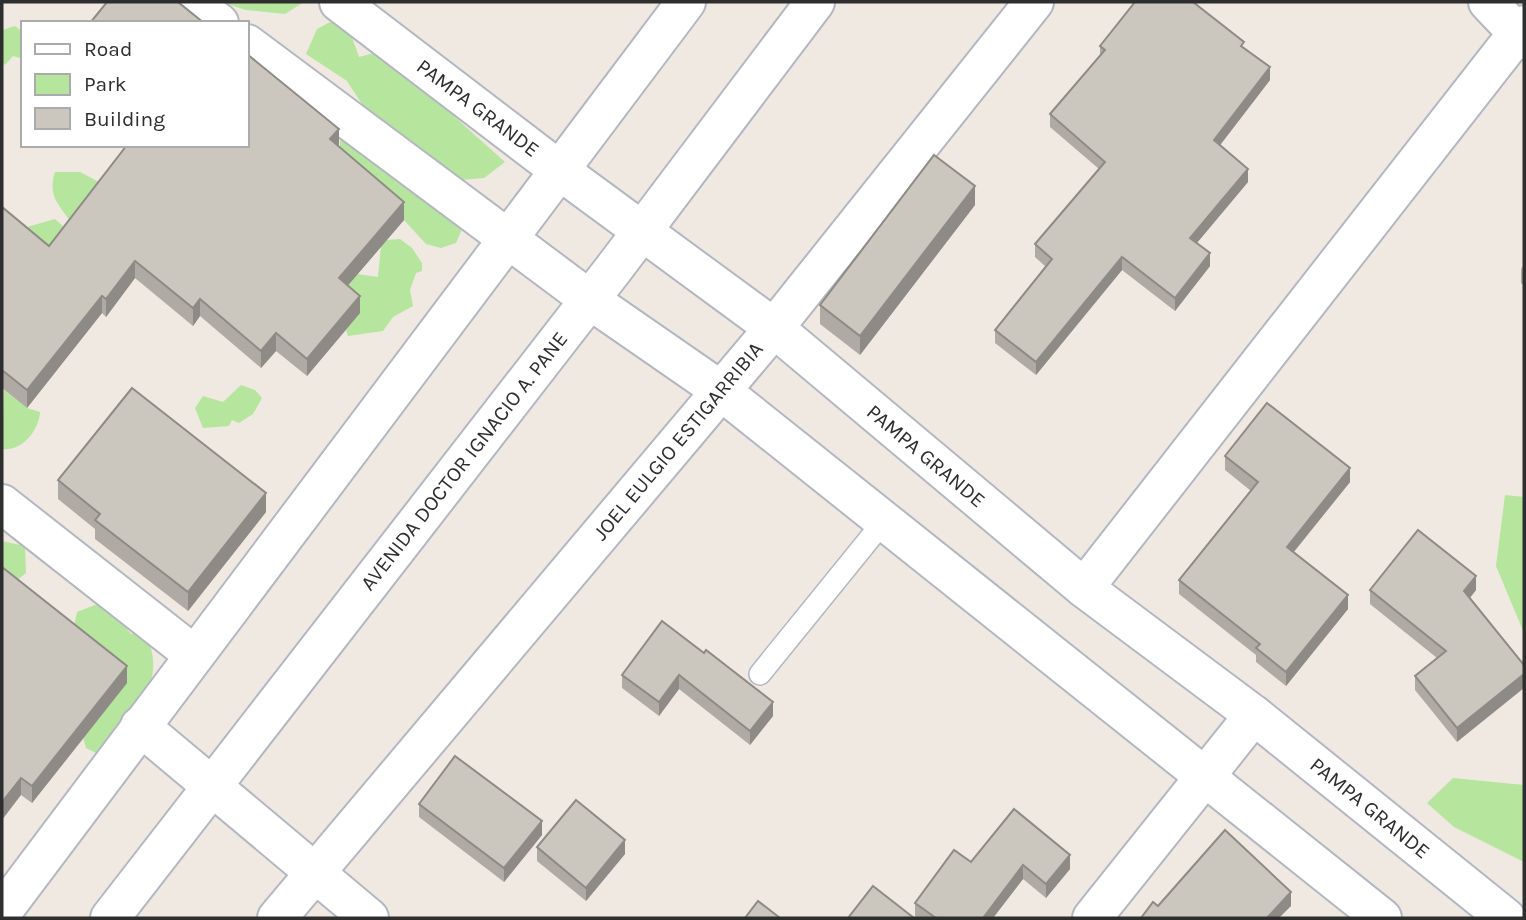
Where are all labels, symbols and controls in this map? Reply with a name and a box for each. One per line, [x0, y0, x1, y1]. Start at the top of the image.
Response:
legend [21, 21, 248, 147]
text: Road [84, 37, 132, 61]
street label: PAMPA GRANDE [412, 54, 544, 162]
text: Park [84, 72, 127, 96]
text: Building [84, 107, 165, 131]
street label: AVENIDA DOCTOR IGNACIO A. PANE [356, 327, 572, 595]
street label: JOEL EULGIO ESTIGARRIBIA [588, 337, 768, 545]
street label: PAMPA GRANDE [862, 400, 990, 512]
street label: PAMPA GRANDE [1305, 752, 1435, 864]

